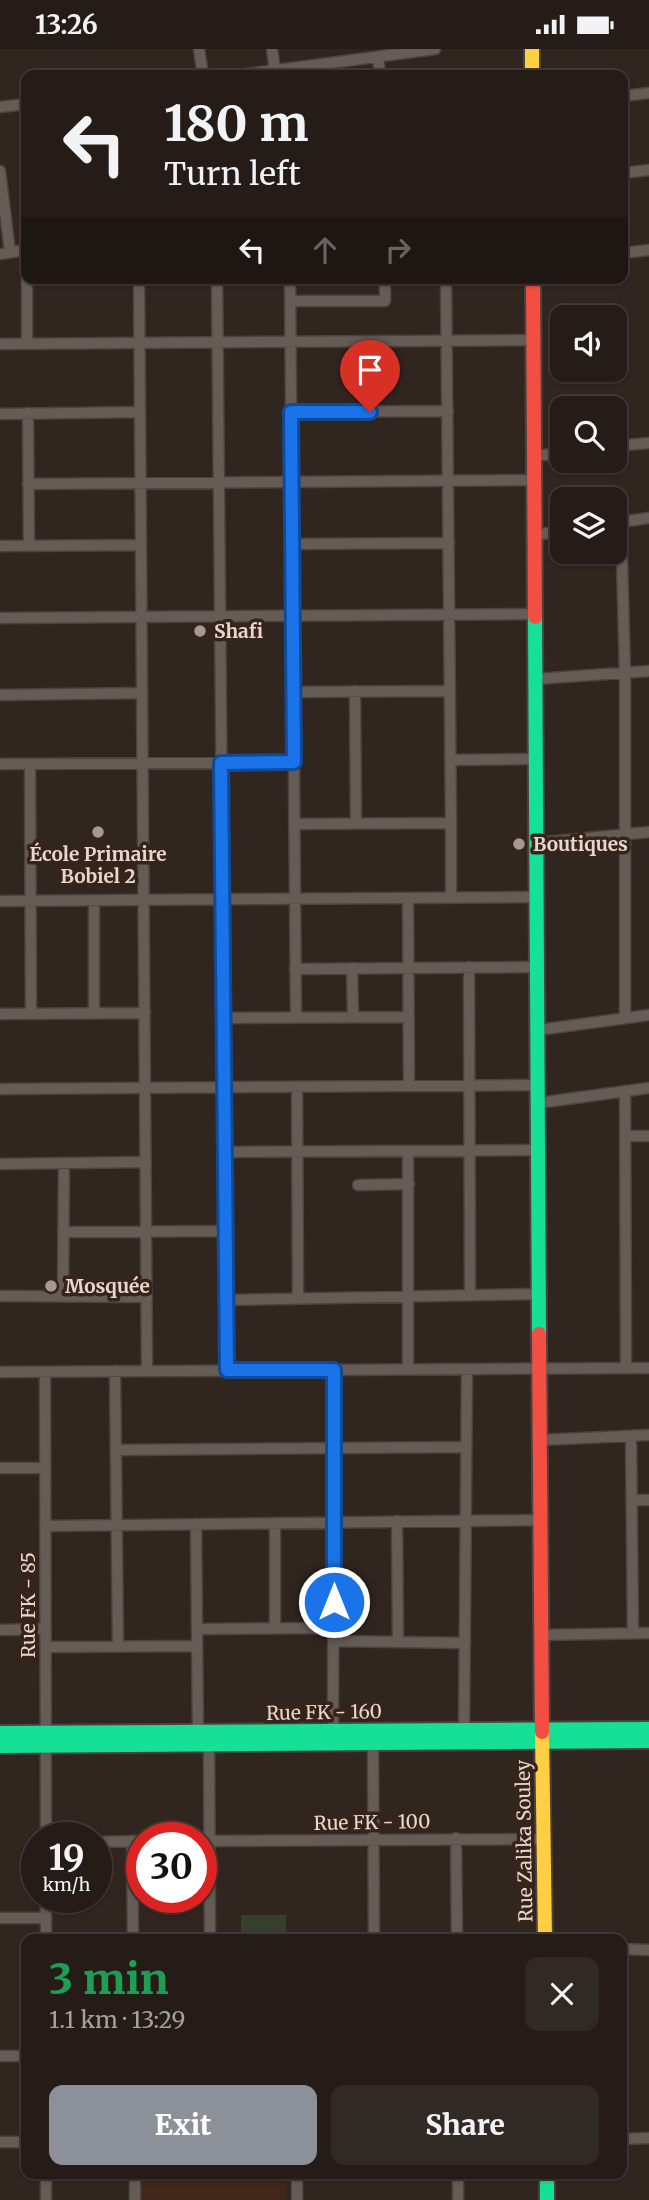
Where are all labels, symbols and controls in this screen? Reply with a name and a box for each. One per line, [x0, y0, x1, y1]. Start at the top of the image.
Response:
text: 13:26 [35, 8, 98, 41]
text: 180 m [164, 93, 309, 154]
icon: left [49, 98, 140, 189]
text: Turn left [164, 154, 301, 194]
icon: left [233, 231, 271, 269]
icon: ahead [306, 231, 344, 269]
icon: right [379, 231, 417, 269]
map controls [550, 305, 627, 564]
button: sound [550, 305, 627, 382]
pin [340, 340, 400, 412]
icon: arrive [351, 351, 389, 389]
button: search [550, 396, 627, 473]
button: layers [550, 487, 627, 564]
place label: Shafi [214, 619, 263, 643]
marker: Shafi [192, 623, 208, 639]
marker: École Primaire Bobiel 2 [90, 824, 106, 840]
place label: Boutiques [533, 832, 628, 856]
marker: Boutiques [511, 836, 527, 852]
place label: École Primaire Bobiel 2 [30, 842, 166, 888]
place label: Mosquée [65, 1274, 150, 1298]
marker: Mosquée [43, 1278, 59, 1294]
street label: Rue FK - 85 [16, 1552, 40, 1658]
position arrow [297, 1565, 371, 1639]
street label: Rue FK - 160 [266, 1699, 382, 1725]
street label: Rue Zalika Souley [511, 1760, 537, 1922]
street label: Rue FK - 100 [313, 1809, 431, 1835]
speed limit sign: 30 [126, 1822, 217, 1913]
text: 19 [48, 1836, 85, 1880]
text: km/h [43, 1873, 90, 1896]
text: 3 min [49, 1953, 169, 2005]
button: close [525, 1957, 599, 2031]
text: 1.1 km · 13:29 [49, 2005, 186, 2034]
button: Exit [49, 2085, 317, 2165]
button: Share [331, 2085, 599, 2165]

